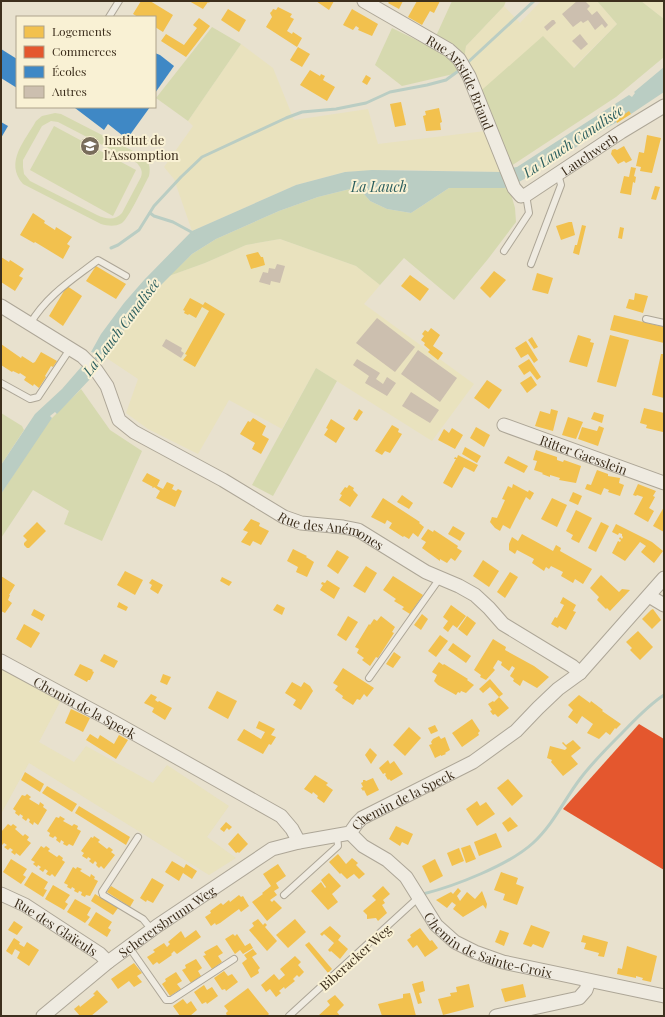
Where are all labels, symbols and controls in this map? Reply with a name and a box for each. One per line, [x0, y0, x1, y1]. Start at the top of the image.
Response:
legend [16, 16, 156, 108]
text: Logements [52, 23, 111, 39]
street label: Rue Aristide Briand [424, 31, 498, 132]
text: Commerces [52, 43, 117, 59]
text: Écoles [52, 63, 86, 79]
text: Autres [51, 83, 87, 99]
water label: La Lauch Canalisée [518, 100, 627, 182]
street label: Lauchwerb [557, 128, 620, 178]
place label: Institut de l'Assomption [104, 131, 179, 163]
school or university icon: Institut de l'Assomption [79, 135, 101, 157]
water label: La Lauch [350, 177, 407, 196]
water label: La Lauch Canalisée [78, 274, 164, 380]
street label: Ritter Gaesslein [538, 430, 630, 478]
street label: Rue des Anémones [275, 507, 388, 553]
street label: Chemin de la Speck [31, 672, 141, 742]
street label: Chemin de la Speck [347, 764, 457, 833]
street label: Scherersbrunn Weg [114, 881, 218, 960]
street label: Rue des Glaïeuls [12, 893, 101, 959]
street label: Chemin de Sainte-Croix [421, 908, 554, 981]
street label: Biberacker Weg [316, 920, 394, 994]

